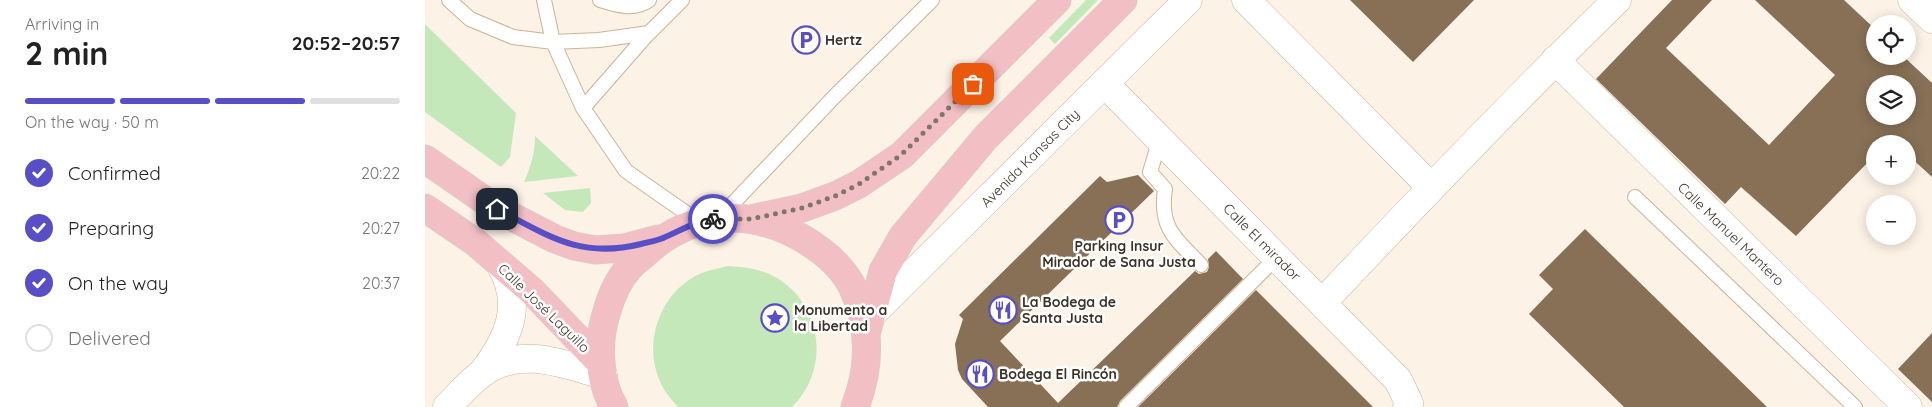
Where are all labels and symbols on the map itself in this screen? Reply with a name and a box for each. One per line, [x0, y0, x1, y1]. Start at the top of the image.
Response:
parking icon: Hertz [791, 25, 821, 55]
place label: Hertz [825, 31, 862, 49]
pin [952, 63, 994, 105]
street label: Avenida Kansas City [977, 105, 1083, 211]
street label: Calle Manuel Mantero [1674, 179, 1788, 289]
pin [476, 188, 518, 230]
courier [688, 194, 738, 244]
street label: Calle El mirador [1219, 199, 1305, 285]
parking icon: Parking Insur Mirador de Sana Justa [1104, 205, 1134, 235]
place label: Parking Insur Mirador de Sana Justa [1042, 237, 1196, 271]
street label: Calle José Laguillo [494, 260, 594, 356]
place label: La Bodega de Santa Justa [1022, 293, 1116, 327]
restaurant icon: La Bodega de Santa Justa [988, 295, 1018, 325]
place label: Monumento a la Libertad [794, 301, 887, 335]
place icon: Monumento a la Libertad [760, 303, 790, 333]
restaurant icon: Bodega El Rincón [965, 359, 995, 389]
place label: Bodega El Rincón [999, 365, 1117, 383]

